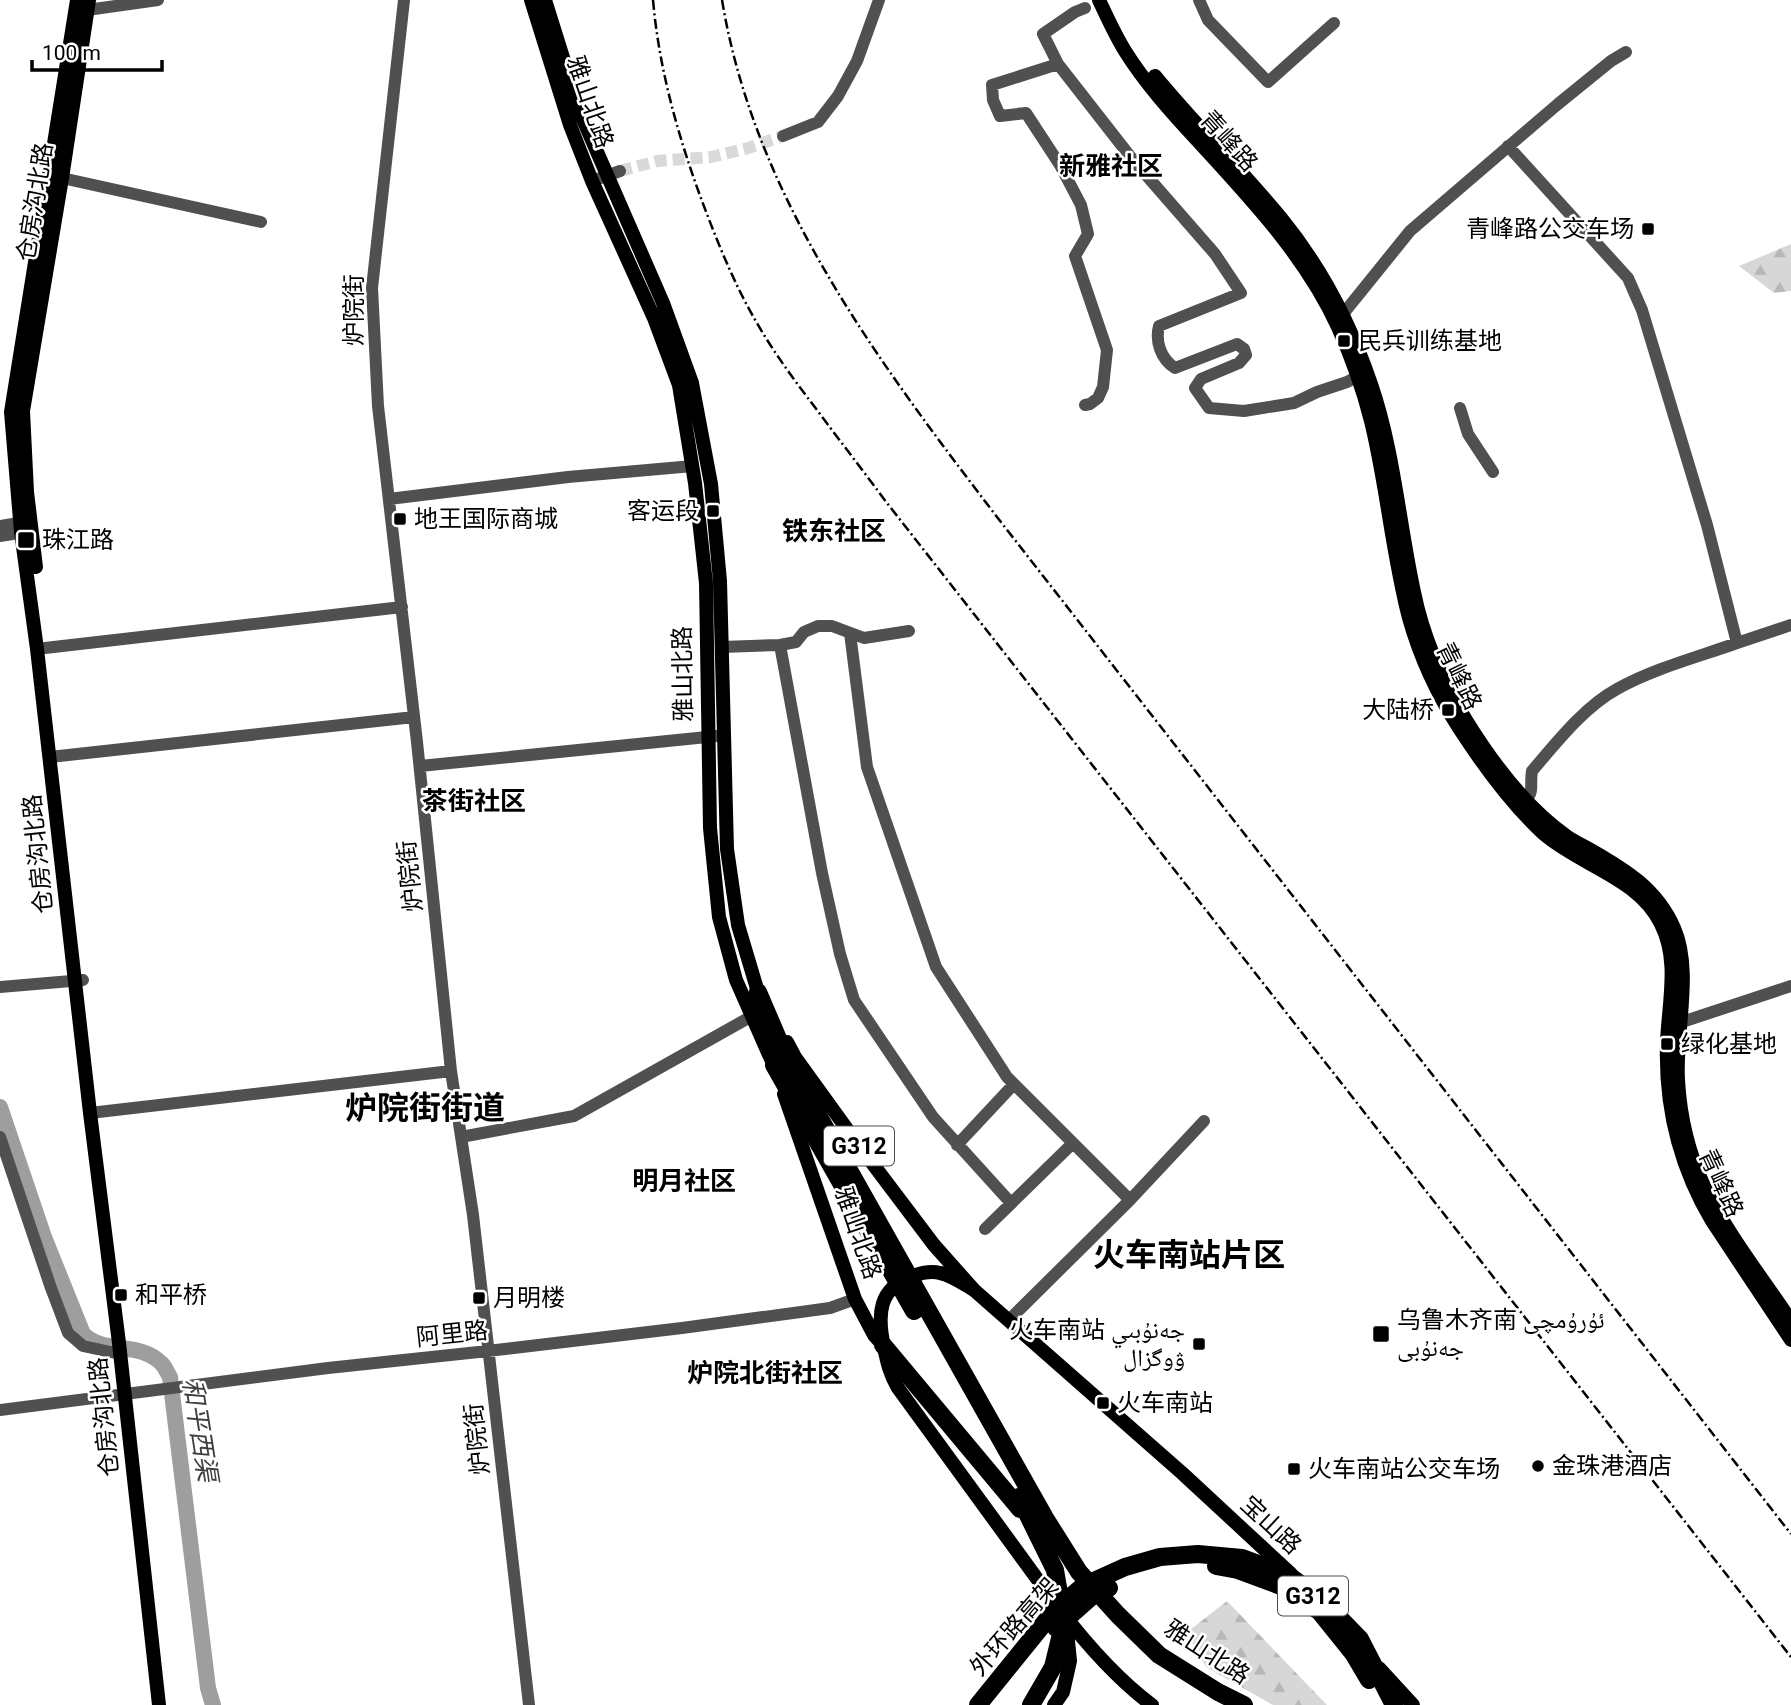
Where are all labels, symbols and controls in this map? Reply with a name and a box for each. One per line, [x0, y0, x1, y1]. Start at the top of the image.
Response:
scale bar [32, 28, 161, 72]
text: 100 m [42, 41, 101, 65]
street label: 雅山北路 [561, 52, 619, 152]
street label: 青峰路 [1195, 105, 1263, 177]
street label: 仓房沟北路 [12, 141, 58, 263]
district label: 新雅社区 [1059, 151, 1163, 181]
place label: 青峰路公交车场 [1466, 215, 1634, 243]
marker: 青峰路公交车场 [1640, 221, 1656, 237]
street label: 炉院街 [340, 274, 368, 346]
place label: 民兵训练基地 [1358, 327, 1502, 355]
marker: 民兵训练基地 [1336, 333, 1352, 349]
place label: 客运段 [627, 497, 699, 525]
marker: 客运段 [705, 503, 721, 519]
place label: 地王国际商城 [414, 505, 558, 533]
marker: 地王国际商城 [392, 511, 408, 527]
district label: 铁东社区 [782, 516, 886, 546]
place label: 珠江路 [42, 526, 114, 554]
marker: 珠江路 [16, 530, 36, 550]
street label: 雅山北路 [668, 626, 698, 722]
street label: 青峰路 [1431, 638, 1487, 714]
place label: 大陆桥 [1362, 696, 1434, 724]
marker: 大陆桥 [1440, 702, 1456, 718]
district label: 茶街社区 [422, 786, 526, 816]
street label: 仓房沟北路 [18, 793, 58, 915]
street label: 炉院街 [392, 839, 428, 913]
place label: 绿化基地 [1681, 1030, 1777, 1058]
marker: 绿化基地 [1659, 1036, 1675, 1052]
district label: 炉院街街道 [345, 1089, 505, 1127]
road number: G312 [824, 1126, 894, 1166]
street label: 青峰路 [1693, 1144, 1749, 1222]
district label: 明月社区 [632, 1166, 736, 1196]
street label: 雅山北路 [829, 1183, 887, 1283]
district label: 火车南站片区 [1093, 1236, 1285, 1274]
place label: 和平桥 [135, 1281, 207, 1309]
place label: 月明楼 [493, 1284, 565, 1312]
marker: 和平桥 [113, 1287, 129, 1303]
marker: 月明楼 [471, 1290, 487, 1306]
place label: 乌鲁木齐南 ئۇرۇمچى جەنۇبى [1397, 1306, 1605, 1362]
street label: 阿里路 [415, 1316, 489, 1352]
place label: 火车南站 جەنۇبىي ۋوگزال [1009, 1316, 1185, 1372]
marker: 乌鲁木齐南 ئۇرۇمچى جەنۇبى [1371, 1324, 1391, 1344]
marker: 火车南站 جەنۇبىي ۋوگزال [1191, 1336, 1207, 1352]
street label: 仓房沟北路 [84, 1356, 124, 1478]
district label: 炉院北街社区 [687, 1358, 843, 1388]
water label: 和平西渠 [177, 1376, 224, 1488]
place label: 火车南站 [1117, 1389, 1213, 1417]
marker: 火车南站 [1095, 1395, 1111, 1411]
street label: 炉院街 [459, 1402, 495, 1476]
place label: 金珠港酒店 [1552, 1452, 1672, 1480]
place label: 火车南站公交车场 [1308, 1455, 1500, 1483]
marker: 金珠港酒店 [1530, 1458, 1546, 1474]
marker: 火车南站公交车场 [1286, 1461, 1302, 1477]
street label: 宝山路 [1235, 1490, 1307, 1560]
street label: 外环路高架 [964, 1573, 1064, 1681]
road number: G312 [1278, 1576, 1348, 1616]
street label: 雅山北路 [1159, 1614, 1255, 1690]

